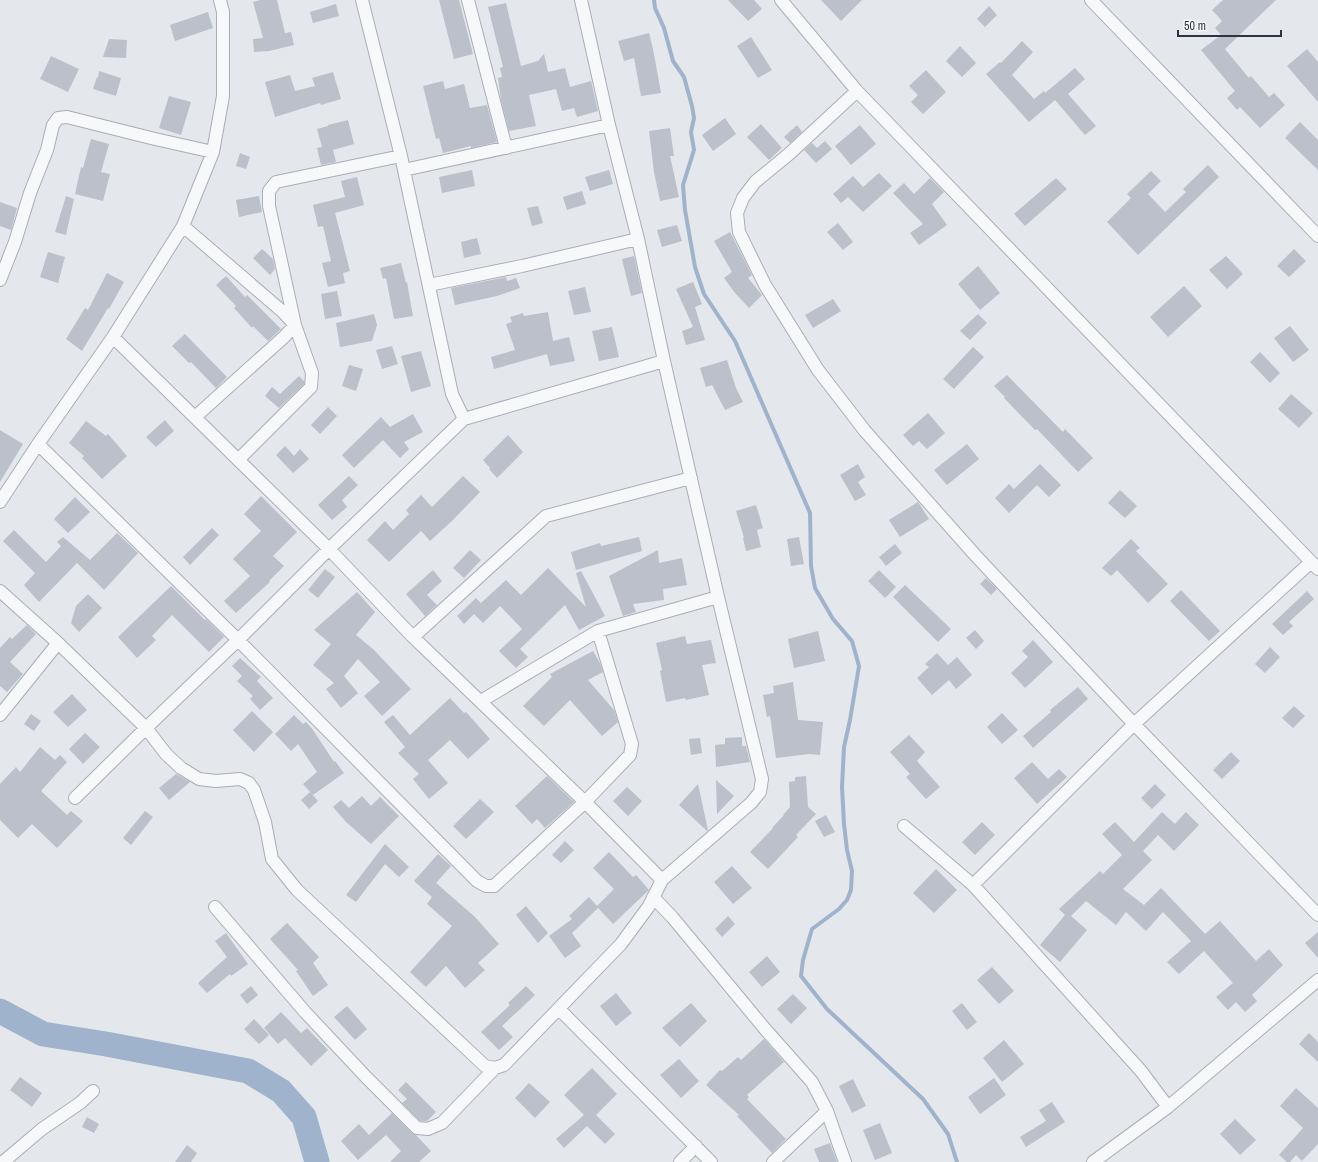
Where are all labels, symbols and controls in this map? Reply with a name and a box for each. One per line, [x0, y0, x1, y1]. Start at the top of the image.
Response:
scale bar [1178, 12, 1281, 38]
text: 50 m [1184, 18, 1206, 34]

